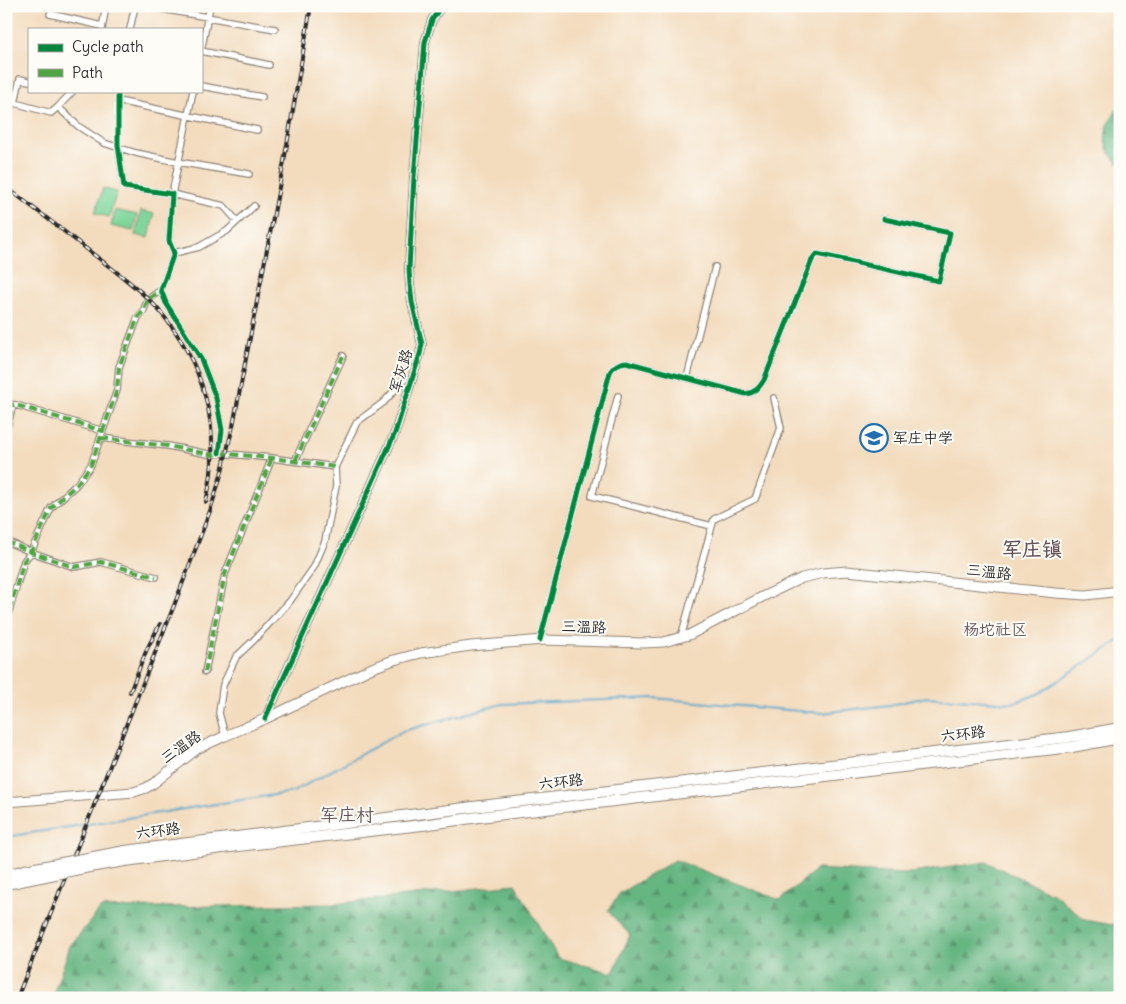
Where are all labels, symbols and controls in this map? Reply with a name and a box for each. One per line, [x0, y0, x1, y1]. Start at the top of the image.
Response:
legend [28, 28, 202, 92]
text: Cycle path [72, 37, 144, 56]
text: Path [72, 63, 103, 82]
street label: 军灰路 [385, 347, 416, 395]
school or university icon: 军庄中学 [859, 423, 889, 453]
place label: 军庄中学 [893, 428, 953, 447]
district label: 军庄镇 [1002, 536, 1062, 561]
street label: 三温路 [966, 560, 1012, 583]
street label: 三温路 [561, 616, 607, 637]
district label: 杨坨社区 [963, 619, 1027, 639]
street label: 六环路 [939, 721, 986, 746]
street label: 三温路 [157, 726, 205, 767]
street label: 六环路 [537, 769, 584, 794]
district label: 军庄村 [320, 803, 374, 826]
street label: 六环路 [134, 818, 182, 843]

